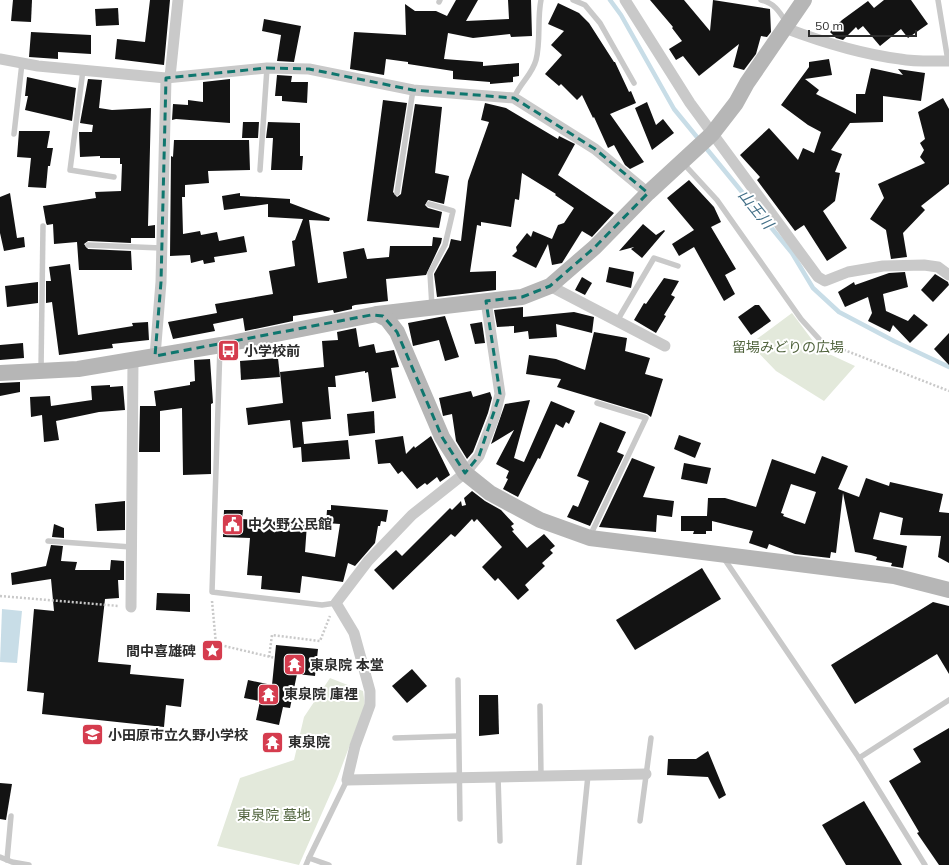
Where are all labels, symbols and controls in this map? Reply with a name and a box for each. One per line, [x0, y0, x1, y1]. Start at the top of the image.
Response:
scale bar [809, 12, 916, 38]
text: 50 m [815, 18, 843, 33]
water label: 山王川 [734, 186, 779, 234]
bus stop icon: 小学校前 [215, 338, 241, 364]
park label: 留場みどりの広場 [732, 338, 844, 356]
place label: 小学校前 [244, 342, 300, 360]
public building icon: 中久野公民館 [220, 511, 246, 537]
place label: 中久野公民館 [248, 515, 332, 533]
place icon: 間中喜雄碑 [199, 638, 225, 664]
place label: 間中喜雄碑 [126, 642, 196, 660]
temple icon: 東泉院 本堂 [282, 652, 308, 678]
place label: 東泉院 本堂 [310, 656, 384, 674]
temple icon: 東泉院 庫裡 [256, 681, 282, 707]
place label: 東泉院 庫裡 [284, 685, 358, 703]
school or university icon: 小田原市立久野小学校 [80, 722, 106, 748]
place label: 小田原市立久野小学校 [108, 726, 248, 744]
temple icon: 東泉院 [259, 729, 285, 755]
place label: 東泉院 [288, 733, 330, 751]
park label: 東泉院 墓地 [237, 806, 311, 824]

